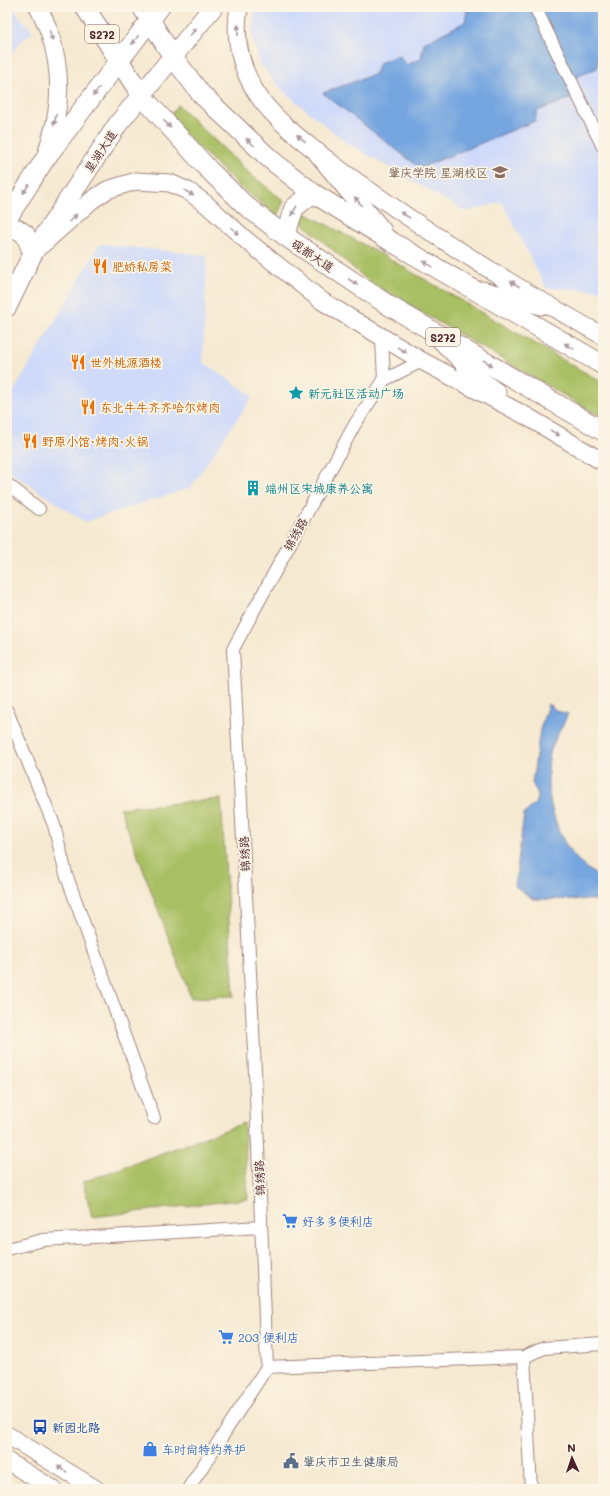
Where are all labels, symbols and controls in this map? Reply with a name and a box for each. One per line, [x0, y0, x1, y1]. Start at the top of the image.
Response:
one-way arrow [234, 24, 241, 36]
road number: S272 [85, 25, 119, 43]
one-way arrow [188, 26, 197, 37]
one-way arrow [48, 30, 54, 42]
one-way arrow [131, 35, 139, 46]
one-way arrow [92, 87, 100, 98]
one-way arrow [52, 114, 58, 126]
one-way arrow [162, 119, 171, 130]
street label: 星湖大道 [80, 127, 120, 175]
one-way arrow [295, 133, 306, 142]
one-way arrow [246, 138, 255, 147]
school or university icon: 肇庆学院 星湖校区 [491, 163, 509, 181]
place label: 肇庆学院 星湖校区 [388, 164, 488, 180]
one-way arrow [22, 184, 30, 194]
one-way arrow [183, 189, 195, 196]
one-way arrow [354, 196, 363, 207]
one-way arrow [291, 205, 297, 217]
one-way arrow [399, 212, 411, 219]
one-way arrow [68, 213, 78, 222]
one-way arrow [230, 226, 240, 235]
street label: 砚都大道 [289, 235, 337, 275]
restaurant icon: 肥娇私房菜 [91, 257, 109, 275]
place label: 肥娇私房菜 [112, 258, 172, 274]
one-way arrow [422, 261, 434, 268]
one-way arrow [347, 278, 358, 285]
one-way arrow [510, 280, 520, 288]
road number: S272 [426, 328, 460, 346]
one-way arrow [563, 342, 575, 349]
one-way arrow [396, 346, 408, 353]
restaurant icon: 世外桃源酒楼 [69, 353, 87, 371]
place label: 世外桃源酒楼 [90, 354, 162, 370]
one-way arrow [482, 360, 494, 367]
place icon: 新元社区活动广场 [287, 384, 305, 402]
place label: 新元社区活动广场 [308, 385, 404, 401]
restaurant icon: 东北牛牛齐齐哈尔烤肉 [79, 398, 97, 416]
place label: 东北牛牛齐齐哈尔烤肉 [100, 399, 220, 415]
one-way arrow [550, 429, 560, 437]
restaurant icon: 野原小馆·烤肉·火锅 [21, 432, 39, 450]
place label: 野原小馆·烤肉·火锅 [42, 433, 148, 449]
building icon: 端州区宋城康养公寓 [244, 479, 262, 497]
place label: 端州区宋城康养公寓 [265, 480, 373, 496]
street label: 锦绣路 [279, 514, 311, 554]
street label: 锦绣路 [235, 836, 253, 872]
street label: 锦绣路 [250, 1160, 268, 1196]
supermarket icon: 好多多便利店 [281, 1212, 299, 1230]
place label: 好多多便利店 [302, 1213, 374, 1229]
supermarket icon: 203 便利店 [217, 1328, 235, 1346]
place label: 203 便利店 [238, 1329, 299, 1345]
bus stop icon: 新园北路 [31, 1418, 49, 1436]
place label: 新园北路 [52, 1419, 100, 1435]
north arrow [552, 1438, 592, 1478]
shop icon: 车时尚特约养护 [141, 1440, 159, 1458]
text: N [567, 1440, 576, 1455]
place label: 车时尚特约养护 [162, 1441, 246, 1457]
public building icon: 肇庆市卫生健康局 [282, 1452, 300, 1470]
place label: 肇庆市卫生健康局 [303, 1453, 399, 1469]
one-way arrow [56, 1465, 68, 1472]

